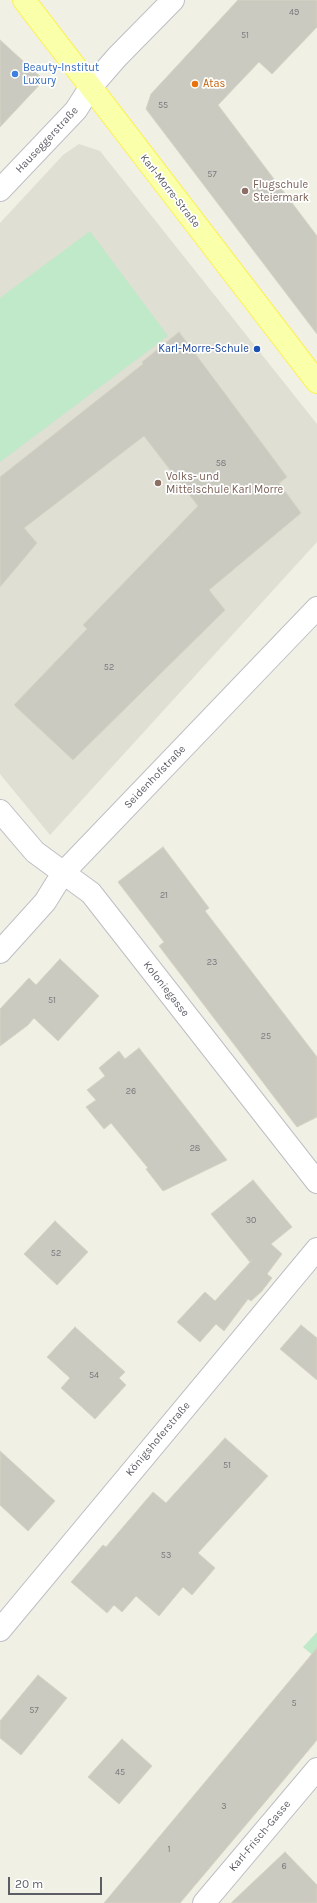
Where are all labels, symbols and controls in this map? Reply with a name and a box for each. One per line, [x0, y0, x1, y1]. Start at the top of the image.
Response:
house number: 49 [289, 7, 299, 17]
house number: 51 [241, 30, 249, 40]
place label: Beauty-Institut Luxury [23, 61, 99, 87]
marker: Beauty-Institut Luxury [10, 69, 20, 79]
place label: Atas [203, 77, 225, 91]
marker: Atas [190, 79, 200, 89]
house number: 55 [158, 100, 168, 110]
street label: Hauseggerstraße [13, 104, 81, 176]
street label: Karl-Morre-Straße [137, 152, 203, 230]
house number: 57 [207, 169, 217, 179]
place label: Flugschule Steiermark [253, 178, 309, 204]
marker: Flugschule Steiermark [240, 186, 250, 196]
place label: Karl-Morre-Schule [158, 342, 249, 356]
marker: Karl-Morre-Schule [252, 344, 262, 354]
house number: 58 [216, 458, 226, 468]
place label: Volks- und Mittelschule Karl Morre [166, 470, 283, 496]
marker: Volks- und Mittelschule Karl Morre [153, 478, 163, 488]
house number: 52 [104, 662, 114, 672]
street label: Seidenhofstraße [121, 743, 189, 811]
house number: 21 [160, 890, 168, 900]
house number: 23 [207, 957, 217, 967]
street label: Koloniegasse [140, 959, 192, 1019]
house number: 51 [48, 995, 56, 1005]
house number: 25 [261, 1031, 271, 1041]
house number: 26 [126, 1086, 136, 1096]
house number: 28 [190, 1143, 200, 1153]
house number: 30 [246, 1215, 256, 1225]
house number: 52 [51, 1248, 61, 1258]
house number: 54 [89, 1370, 99, 1380]
street label: Königshoferstraße [123, 1399, 193, 1479]
house number: 51 [223, 1460, 231, 1470]
house number: 53 [161, 1550, 171, 1560]
house number: 5 [291, 1698, 297, 1708]
house number: 57 [29, 1705, 39, 1715]
house number: 45 [115, 1767, 125, 1777]
street label: Karl-Frisch-Gasse [226, 1798, 294, 1874]
house number: 3 [221, 1801, 227, 1811]
house number: 1 [168, 1844, 170, 1854]
house number: 6 [281, 1861, 287, 1871]
scale bar [10, 1869, 104, 1895]
text: 20 m [15, 1877, 43, 1891]

